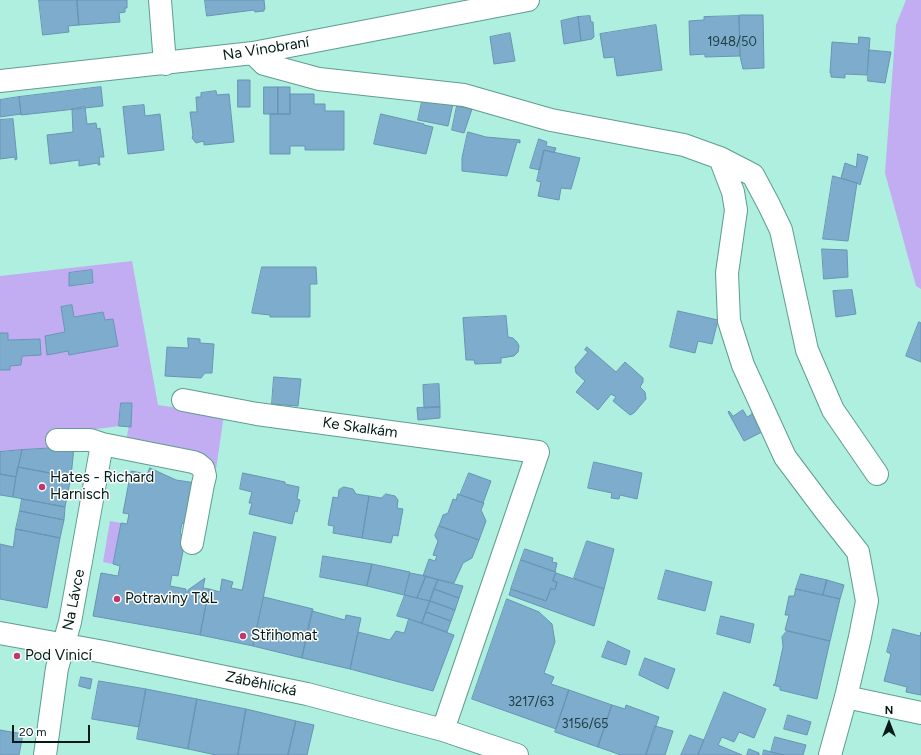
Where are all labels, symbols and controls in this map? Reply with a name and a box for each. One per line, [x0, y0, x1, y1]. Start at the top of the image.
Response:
street label: Na Vinobraní [221, 33, 311, 65]
house number: 1948/50 [707, 34, 757, 50]
street label: Ke Skalkám [321, 414, 399, 442]
place label: Hates - Richard Harnisch [50, 469, 154, 504]
marker: Hates - Richard Harnisch [37, 482, 47, 492]
street label: Na Lávce [59, 568, 89, 632]
place label: Potraviny T&L [125, 590, 217, 608]
marker: Potraviny T&L [112, 594, 122, 604]
place label: Střihomat [251, 627, 318, 645]
marker: Střihomat [238, 631, 248, 641]
place label: Pod Vinicí [25, 647, 92, 665]
marker: Pod Vinicí [12, 651, 22, 661]
street label: Záběhlická [224, 668, 298, 700]
house number: 3217/63 [508, 694, 554, 710]
north arrow [869, 703, 909, 743]
text: N [885, 704, 893, 717]
house number: 3156/65 [561, 716, 609, 732]
scale bar [14, 717, 92, 743]
text: 20 m [19, 725, 47, 739]

